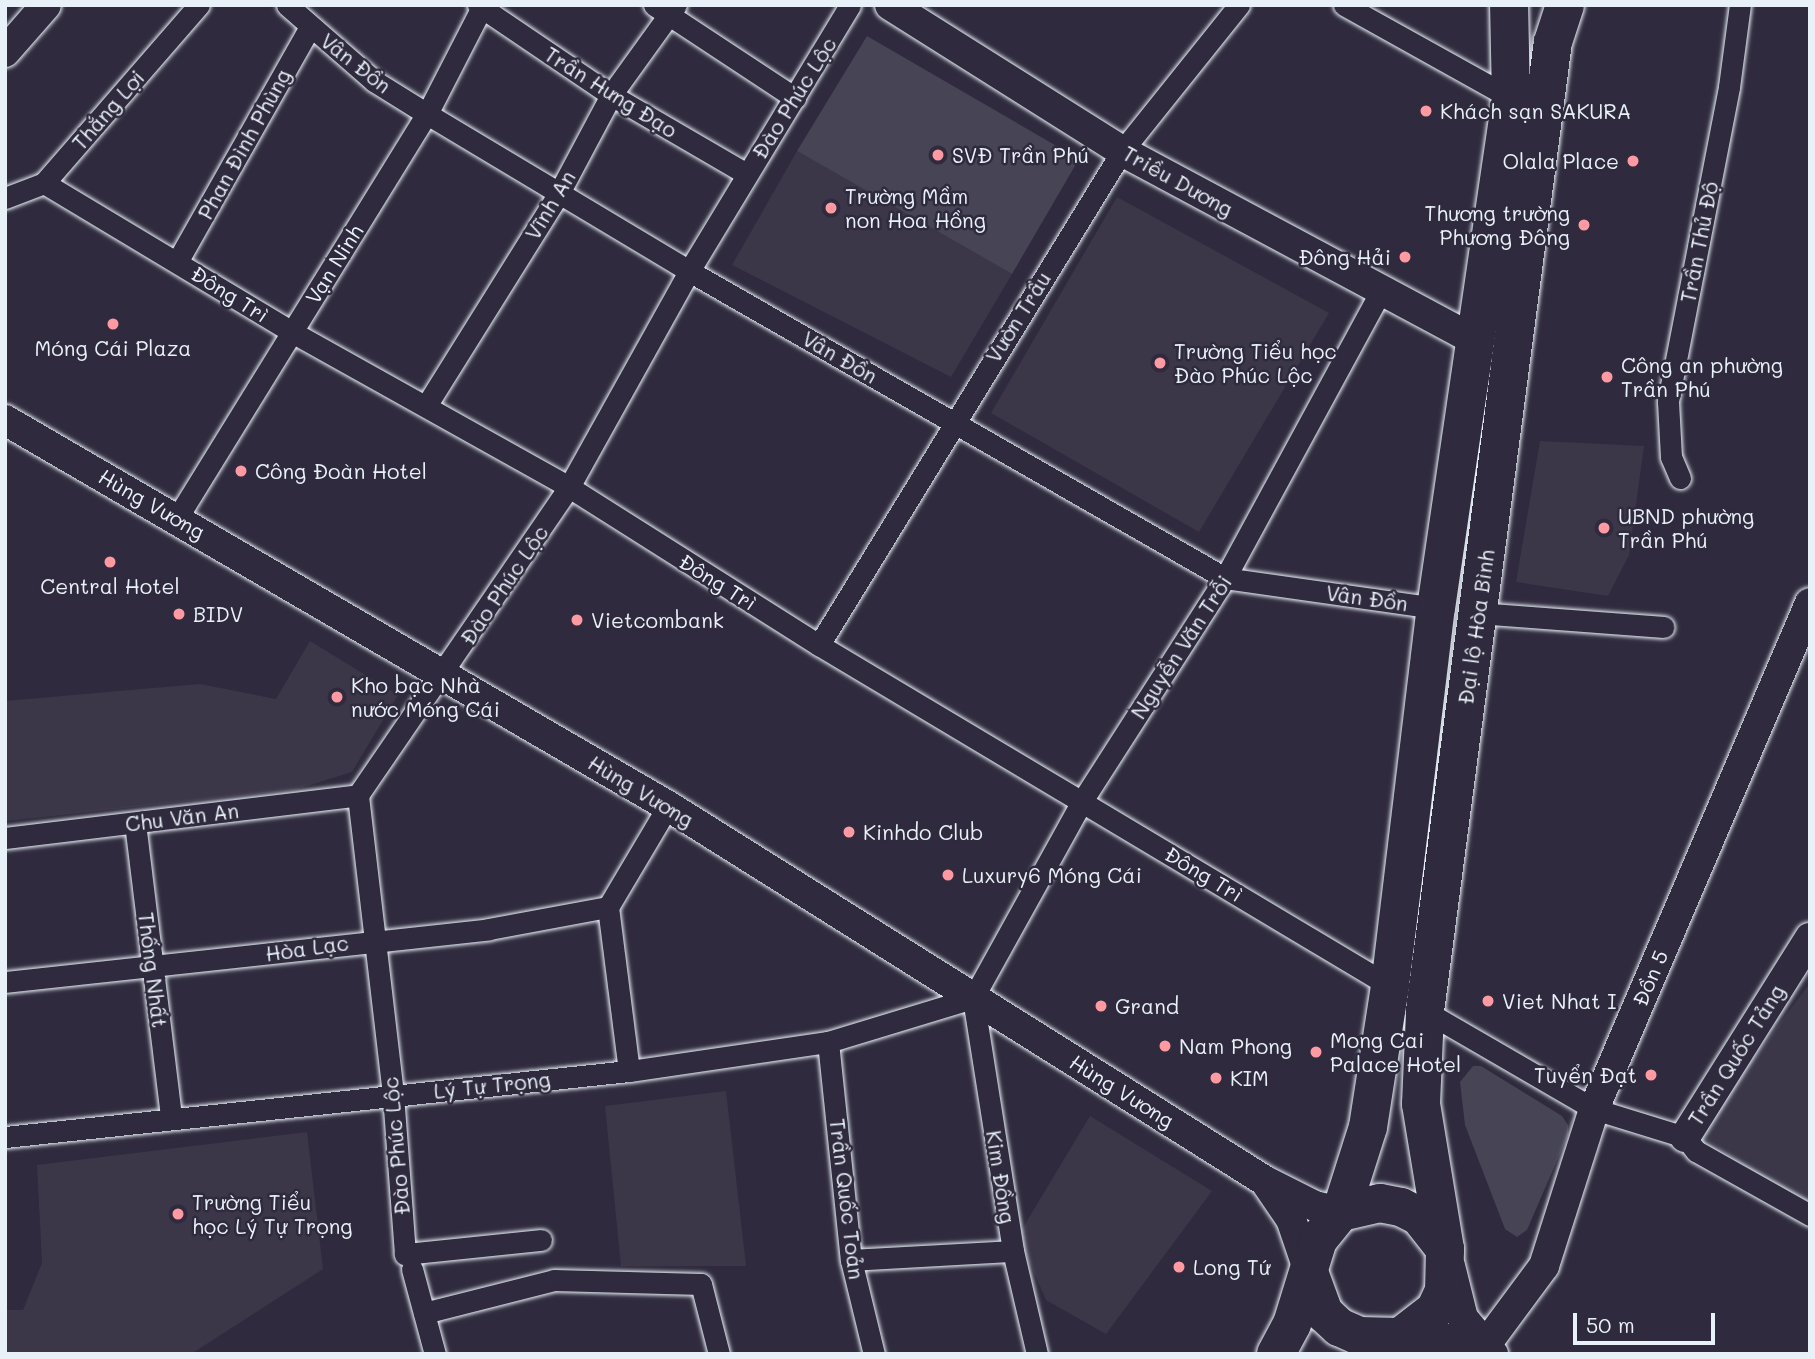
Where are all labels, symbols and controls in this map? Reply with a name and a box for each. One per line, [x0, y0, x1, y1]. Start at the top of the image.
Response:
street label: Vân Đồn [316, 28, 396, 98]
street label: Đào Phúc Lộc [747, 33, 841, 163]
street label: Trần Hưng Đạo [540, 41, 682, 143]
street label: Phan Đình Phùng [192, 64, 296, 224]
street label: Thắng Lợi [67, 65, 149, 155]
place label: Khách sạn SAKURA [1440, 98, 1631, 124]
marker: Khách sạn SAKURA [1418, 103, 1434, 119]
street label: Triều Dương [1119, 140, 1237, 222]
place label: SVĐ Trần Phú [952, 142, 1089, 168]
marker: SVĐ Trần Phú [930, 147, 946, 163]
place label: Olala Place [1502, 148, 1619, 174]
marker: Olala Place [1625, 153, 1641, 169]
street label: Vĩnh An [520, 166, 580, 244]
street label: Trần Thủ Độ [1675, 179, 1723, 305]
place label: Trường Mầm non Hoa Hồng [845, 183, 986, 233]
marker: Trường Mầm non Hoa Hồng [823, 200, 839, 216]
place label: Thương trường Phương Đông [1424, 200, 1570, 250]
marker: Thương trường Phương Đông [1576, 217, 1592, 233]
street label: Vạn Ninh [300, 220, 368, 308]
place label: Đông Hải [1298, 244, 1391, 270]
marker: Đông Hải [1397, 249, 1413, 265]
street label: Đông Trì [186, 260, 274, 328]
street label: Vườn Trầu [980, 267, 1056, 367]
marker: Móng Cái Plaza [105, 316, 121, 332]
street label: Vân Đồn [798, 325, 882, 389]
place label: Móng Cái Plaza [35, 335, 191, 361]
place label: Trường Tiểu học Đào Phúc Lộc [1174, 338, 1337, 388]
place label: Công an phường Trần Phú [1621, 352, 1783, 402]
marker: Trường Tiểu học Đào Phúc Lộc [1152, 355, 1168, 371]
marker: Công an phường Trần Phú [1599, 369, 1615, 385]
place label: Công Đoàn Hotel [255, 458, 427, 484]
marker: Công Đoàn Hotel [233, 463, 249, 479]
street label: Hùng Vương [94, 464, 210, 544]
place label: UBND phường Trần Phú [1618, 503, 1754, 553]
marker: UBND phường Trần Phú [1596, 520, 1612, 536]
street label: Đào Phúc Lộc [455, 521, 553, 649]
street label: Đông Trì [674, 548, 762, 616]
street label: Đại lộ Hòa Bình [1453, 548, 1499, 706]
marker: Central Hotel [102, 554, 118, 570]
street label: Nguyễn Văn Trỗi [1125, 571, 1237, 723]
place label: Central Hotel [40, 573, 180, 599]
street label: Vân Đồn [1324, 580, 1410, 616]
place label: BIDV [193, 601, 243, 627]
marker: BIDV [171, 606, 187, 622]
place label: Vietcombank [591, 607, 724, 633]
marker: Vietcombank [569, 612, 585, 628]
place label: Kho bạc Nhà nước Móng Cái [351, 672, 500, 722]
marker: Kho bạc Nhà nước Móng Cái [329, 689, 345, 705]
street label: Hùng Vương [584, 750, 698, 832]
street label: Chu Văn An [124, 798, 240, 836]
place label: Kinhdo Club [863, 819, 983, 845]
marker: Kinhdo Club [841, 824, 857, 840]
street label: Đông Trì [1160, 841, 1248, 907]
place label: Luxury6 Móng Cái [962, 862, 1142, 888]
marker: Luxury6 Móng Cái [940, 867, 956, 883]
street label: Thống Nhất [133, 911, 173, 1029]
street label: Hòa Lạc [264, 930, 350, 966]
street label: Đồn 5 [1627, 946, 1673, 1010]
street label: Trần Quốc Tảng [1682, 980, 1790, 1130]
place label: Viet Nhat I [1502, 988, 1616, 1014]
place label: Grand [1115, 993, 1179, 1019]
marker: Viet Nhat I [1480, 993, 1496, 1009]
marker: Grand [1093, 998, 1109, 1014]
place label: Mong Cai Palace Hotel [1330, 1027, 1461, 1077]
place label: Nam Phong [1179, 1033, 1292, 1059]
marker: Nam Phong [1157, 1038, 1173, 1054]
marker: Mong Cai Palace Hotel [1308, 1044, 1324, 1060]
street label: Hùng Vương [1065, 1049, 1179, 1133]
place label: Tuyển Đạt [1534, 1062, 1637, 1088]
place label: KIM [1230, 1065, 1269, 1091]
street label: Lý Tự Trọng [432, 1066, 552, 1104]
marker: Tuyển Đạt [1643, 1067, 1659, 1083]
marker: KIM [1208, 1070, 1224, 1086]
street label: Đào Phúc Lộc [377, 1076, 415, 1216]
street label: Trần Quốc Toản [825, 1117, 869, 1281]
street label: Kim Đồng [981, 1129, 1021, 1225]
place label: Trường Tiểu học Lý Tự Trọng [192, 1189, 353, 1239]
marker: Trường Tiểu học Lý Tự Trọng [170, 1206, 186, 1222]
place label: Long Tứ [1193, 1254, 1270, 1280]
marker: Long Tứ [1171, 1259, 1187, 1275]
scale bar [1577, 1300, 1719, 1344]
text: 50 m [1586, 1311, 1635, 1338]

